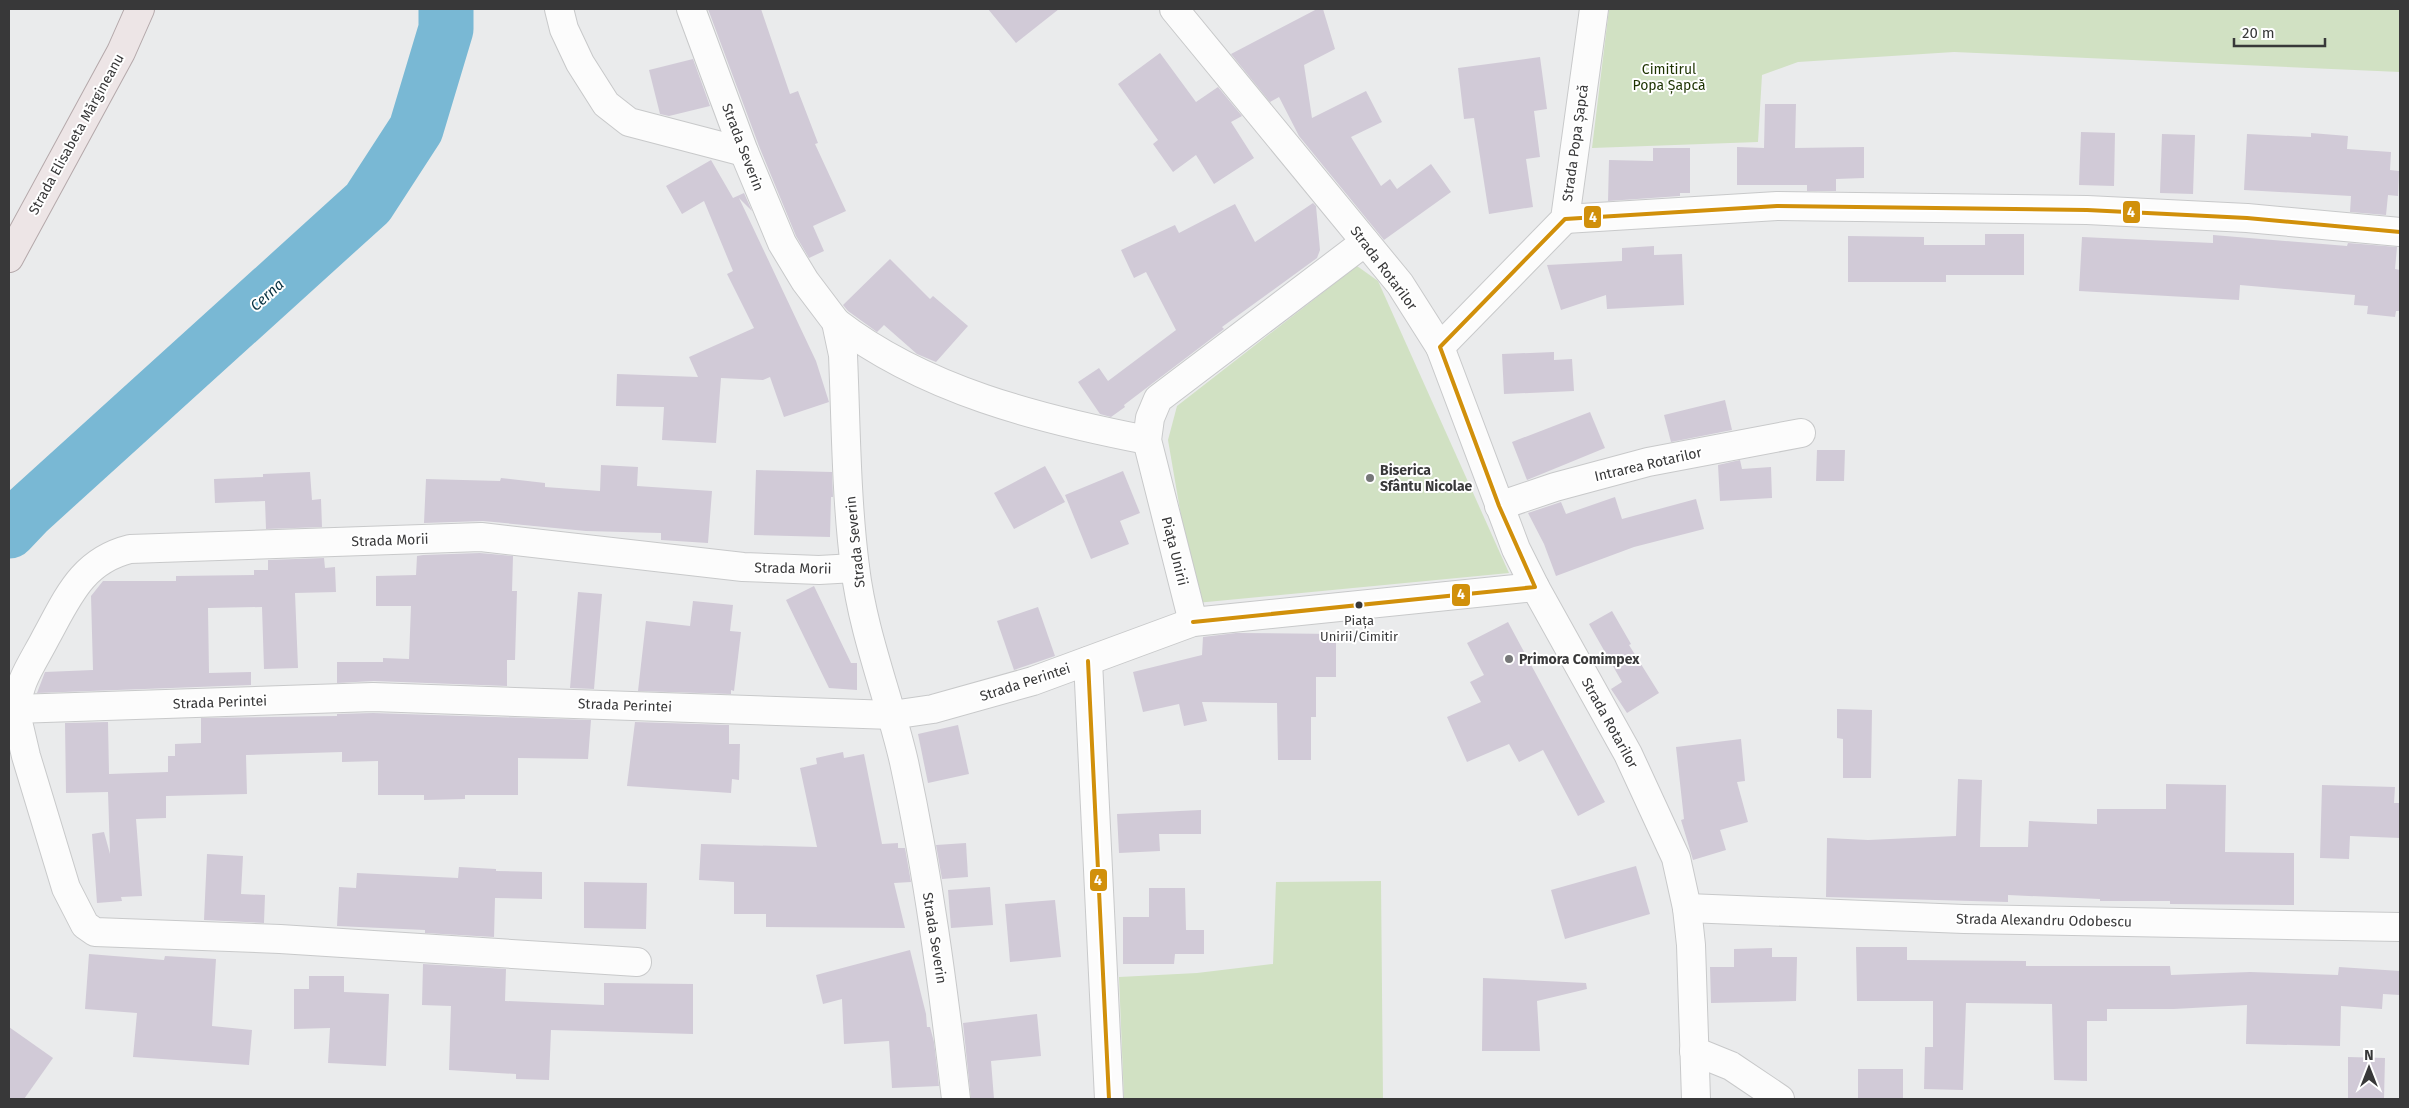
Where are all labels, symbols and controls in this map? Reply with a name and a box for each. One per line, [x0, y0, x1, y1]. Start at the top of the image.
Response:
scale bar [2234, 15, 2325, 47]
text: 20 m [2242, 24, 2275, 42]
street label: Strada Elisabeta Mărgineanu [25, 51, 128, 218]
park label: Cimitirul Popa Șapcă [1632, 61, 1706, 95]
street label: Strada Popa Șapcă [1559, 83, 1593, 203]
street label: Strada Severin [718, 101, 767, 193]
line badge: 4 [2122, 200, 2141, 224]
text: 4 [2127, 204, 2135, 221]
line badge: 4 [1583, 205, 1602, 229]
text: 4 [1589, 209, 1597, 226]
street label: Strada Rotarilor [1346, 223, 1421, 314]
water label: Cerna [247, 275, 287, 315]
street label: Intrarea Rotarilor [1593, 444, 1704, 485]
place label: Biserica Sfântu Nicolae [1380, 462, 1473, 495]
marker: Biserica Sfântu Nicolae [1364, 472, 1376, 484]
street label: Strada Severin [842, 495, 869, 589]
street label: Piața Unirii [1157, 515, 1191, 588]
street label: Strada Morii [351, 531, 429, 550]
street label: Strada Morii [754, 559, 832, 578]
line badge: 4 [1451, 583, 1471, 607]
text: 4 [1457, 586, 1465, 603]
marker: Piața Unirii/Cimitir [1354, 600, 1364, 610]
place label: Piața Unirii/Cimitir [1320, 613, 1398, 644]
place label: Primora Comimpex [1519, 651, 1640, 668]
marker: Primora Comimpex [1503, 653, 1515, 665]
street label: Strada Perintei [978, 660, 1073, 705]
street label: Strada Rotarilor [1578, 675, 1642, 772]
street label: Strada Perintei [173, 692, 267, 713]
street label: Strada Perintei [578, 695, 672, 716]
line badge: 4 [1089, 868, 1108, 892]
text: 4 [1094, 872, 1102, 889]
street label: Strada Severin [919, 891, 950, 985]
street label: Strada Alexandru Odobescu [1956, 910, 2132, 931]
north arrow [2344, 1043, 2394, 1093]
text: N [2364, 1047, 2374, 1064]

